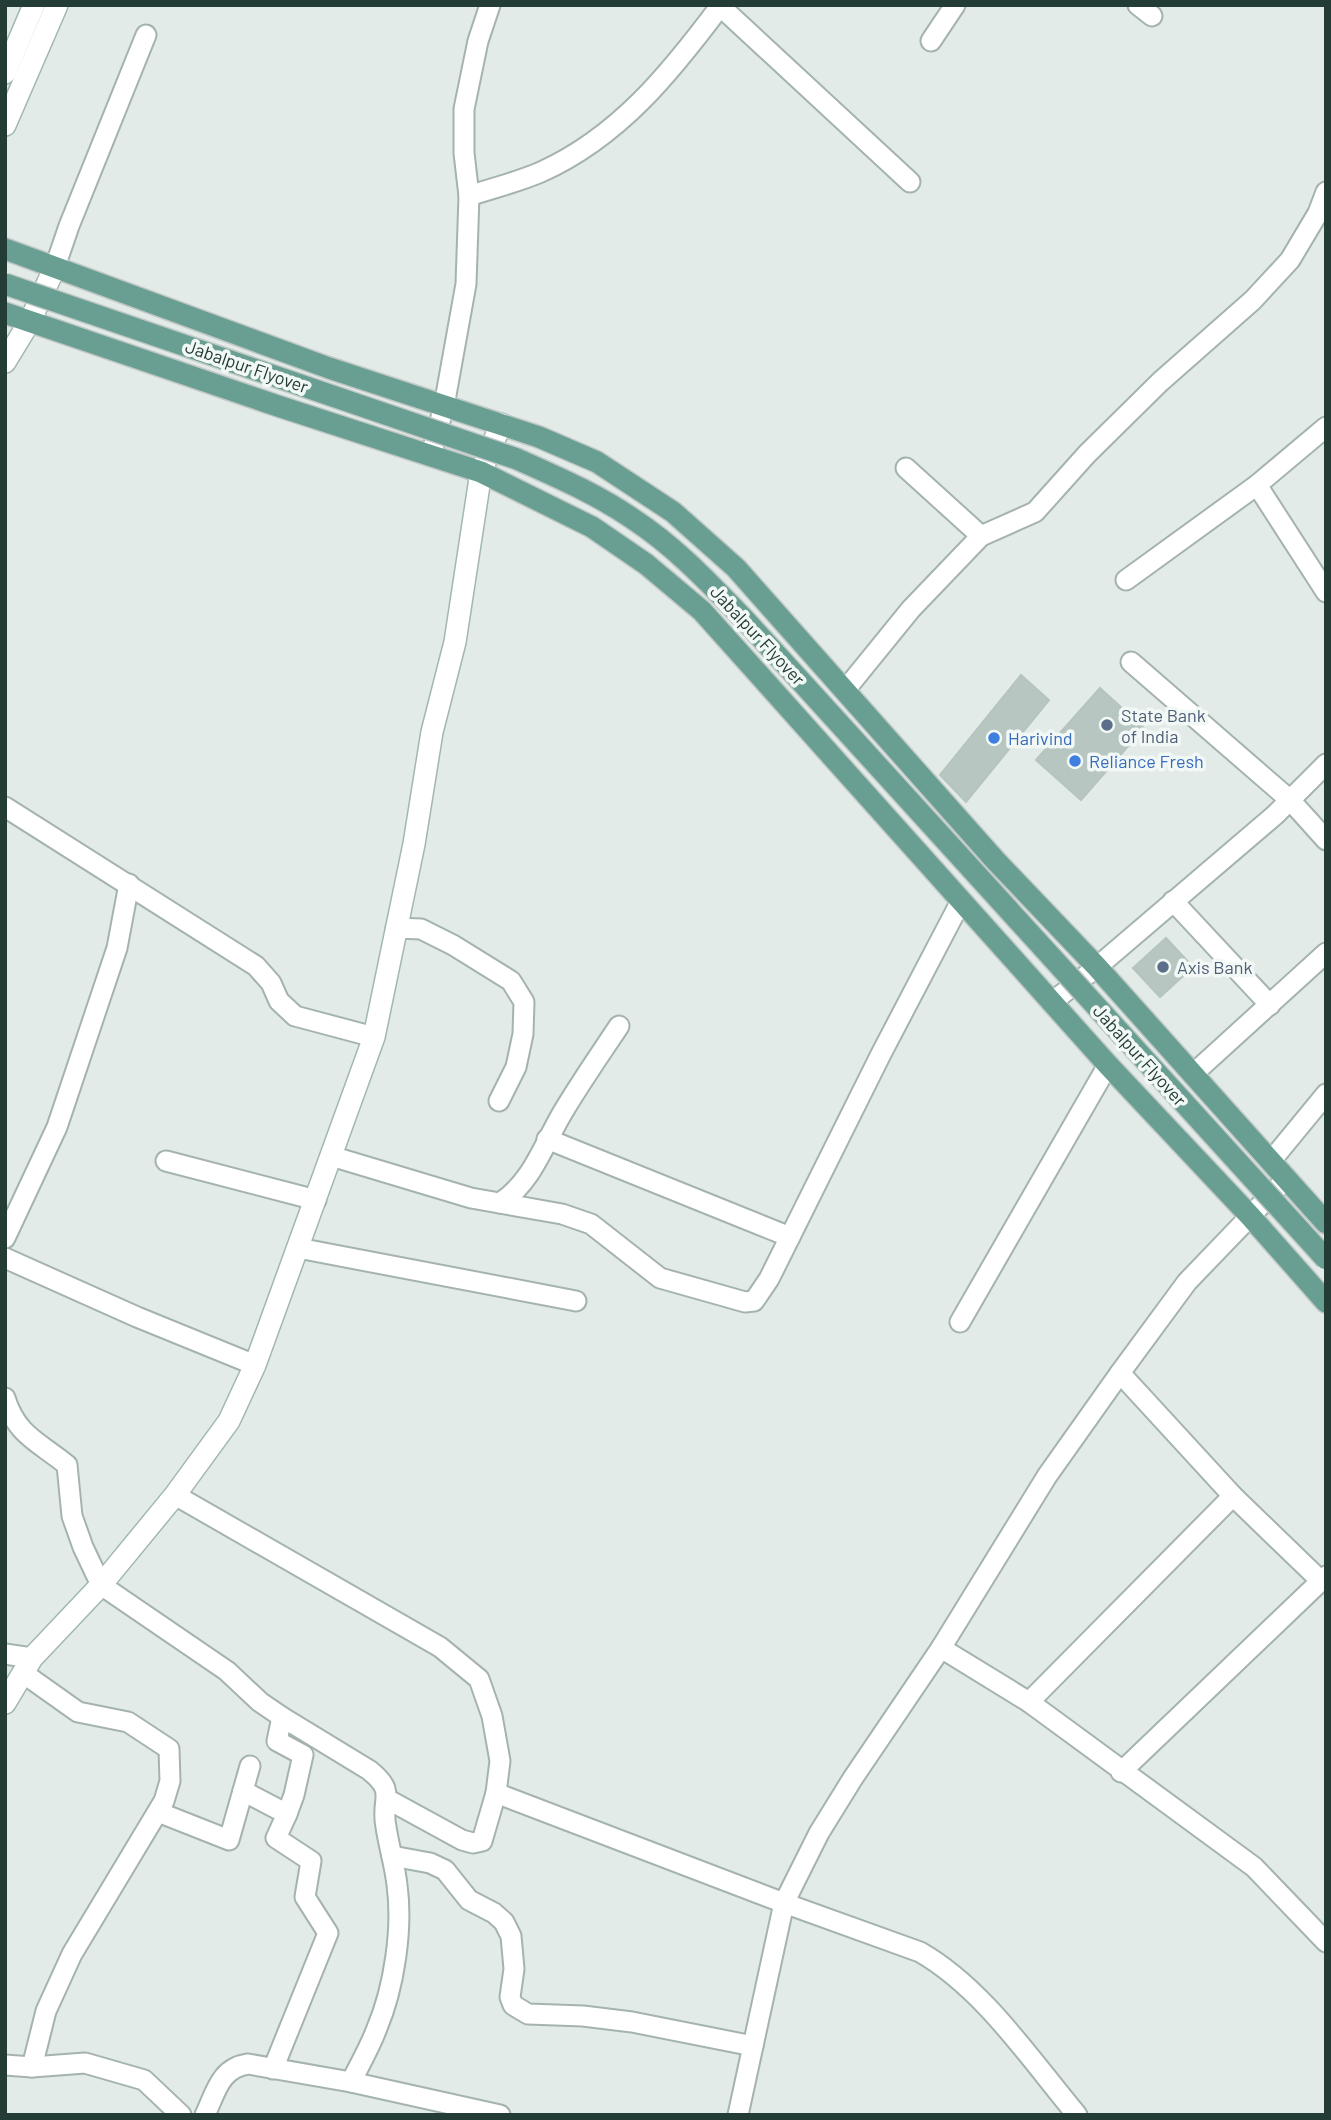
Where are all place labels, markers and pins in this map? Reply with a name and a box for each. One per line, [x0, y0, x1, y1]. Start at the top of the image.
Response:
place label: State Bank of India [1121, 704, 1206, 747]
marker: State Bank of India [1099, 717, 1115, 733]
place label: Harivind [1008, 727, 1073, 749]
marker: Harivind [986, 730, 1002, 746]
place label: Reliance Fresh [1089, 750, 1204, 772]
marker: Reliance Fresh [1067, 753, 1083, 769]
place label: Axis Bank [1177, 956, 1252, 978]
marker: Axis Bank [1155, 959, 1171, 975]

